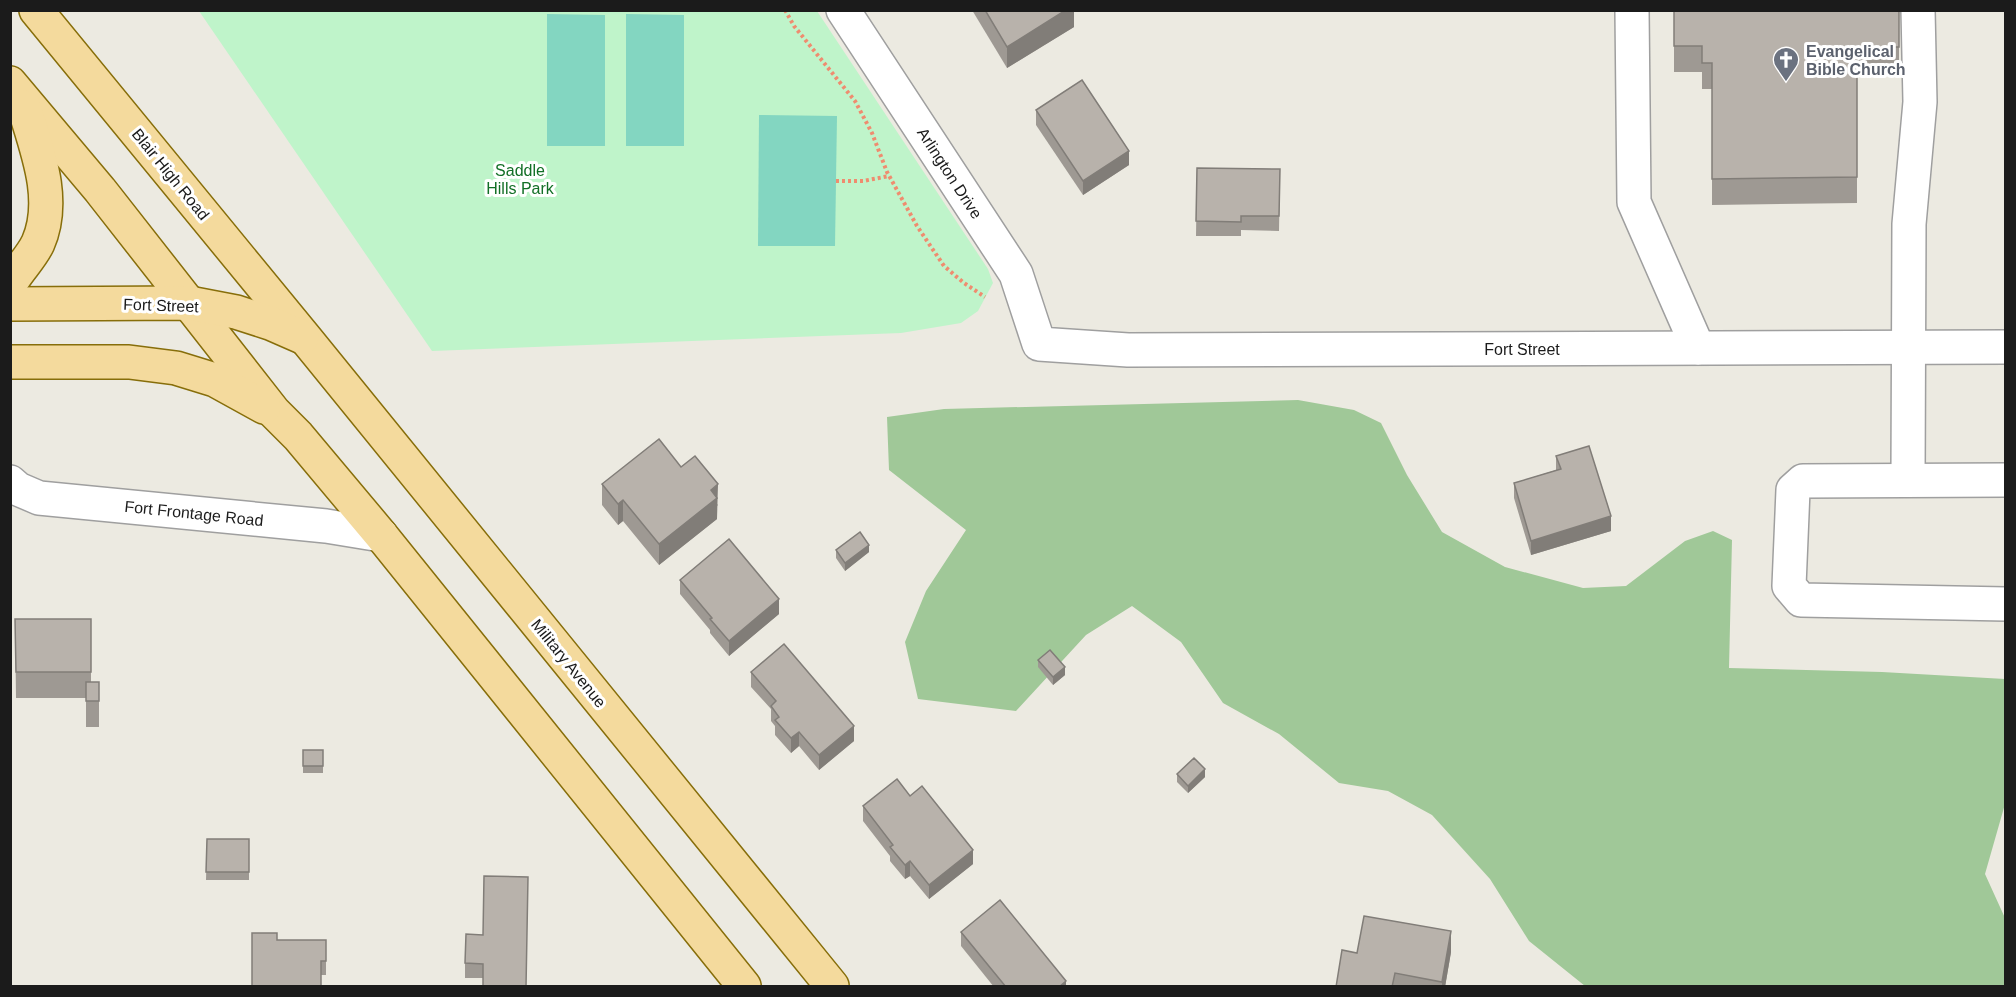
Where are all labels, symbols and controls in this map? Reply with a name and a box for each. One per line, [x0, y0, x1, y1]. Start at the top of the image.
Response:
place label: Evangelical Bible Church [1806, 43, 1906, 78]
church icon: Evangelical Bible Church [1771, 45, 1801, 83]
street label: Blair High Road [129, 125, 212, 223]
street label: Arlington Drive [914, 125, 985, 222]
park label: Saddle Hills Park [486, 162, 555, 197]
street label: Fort Street [123, 296, 200, 315]
street label: Fort Street [1484, 341, 1560, 358]
street label: Fort Frontage Road [124, 498, 264, 529]
street label: Military Avenue [528, 616, 609, 711]

